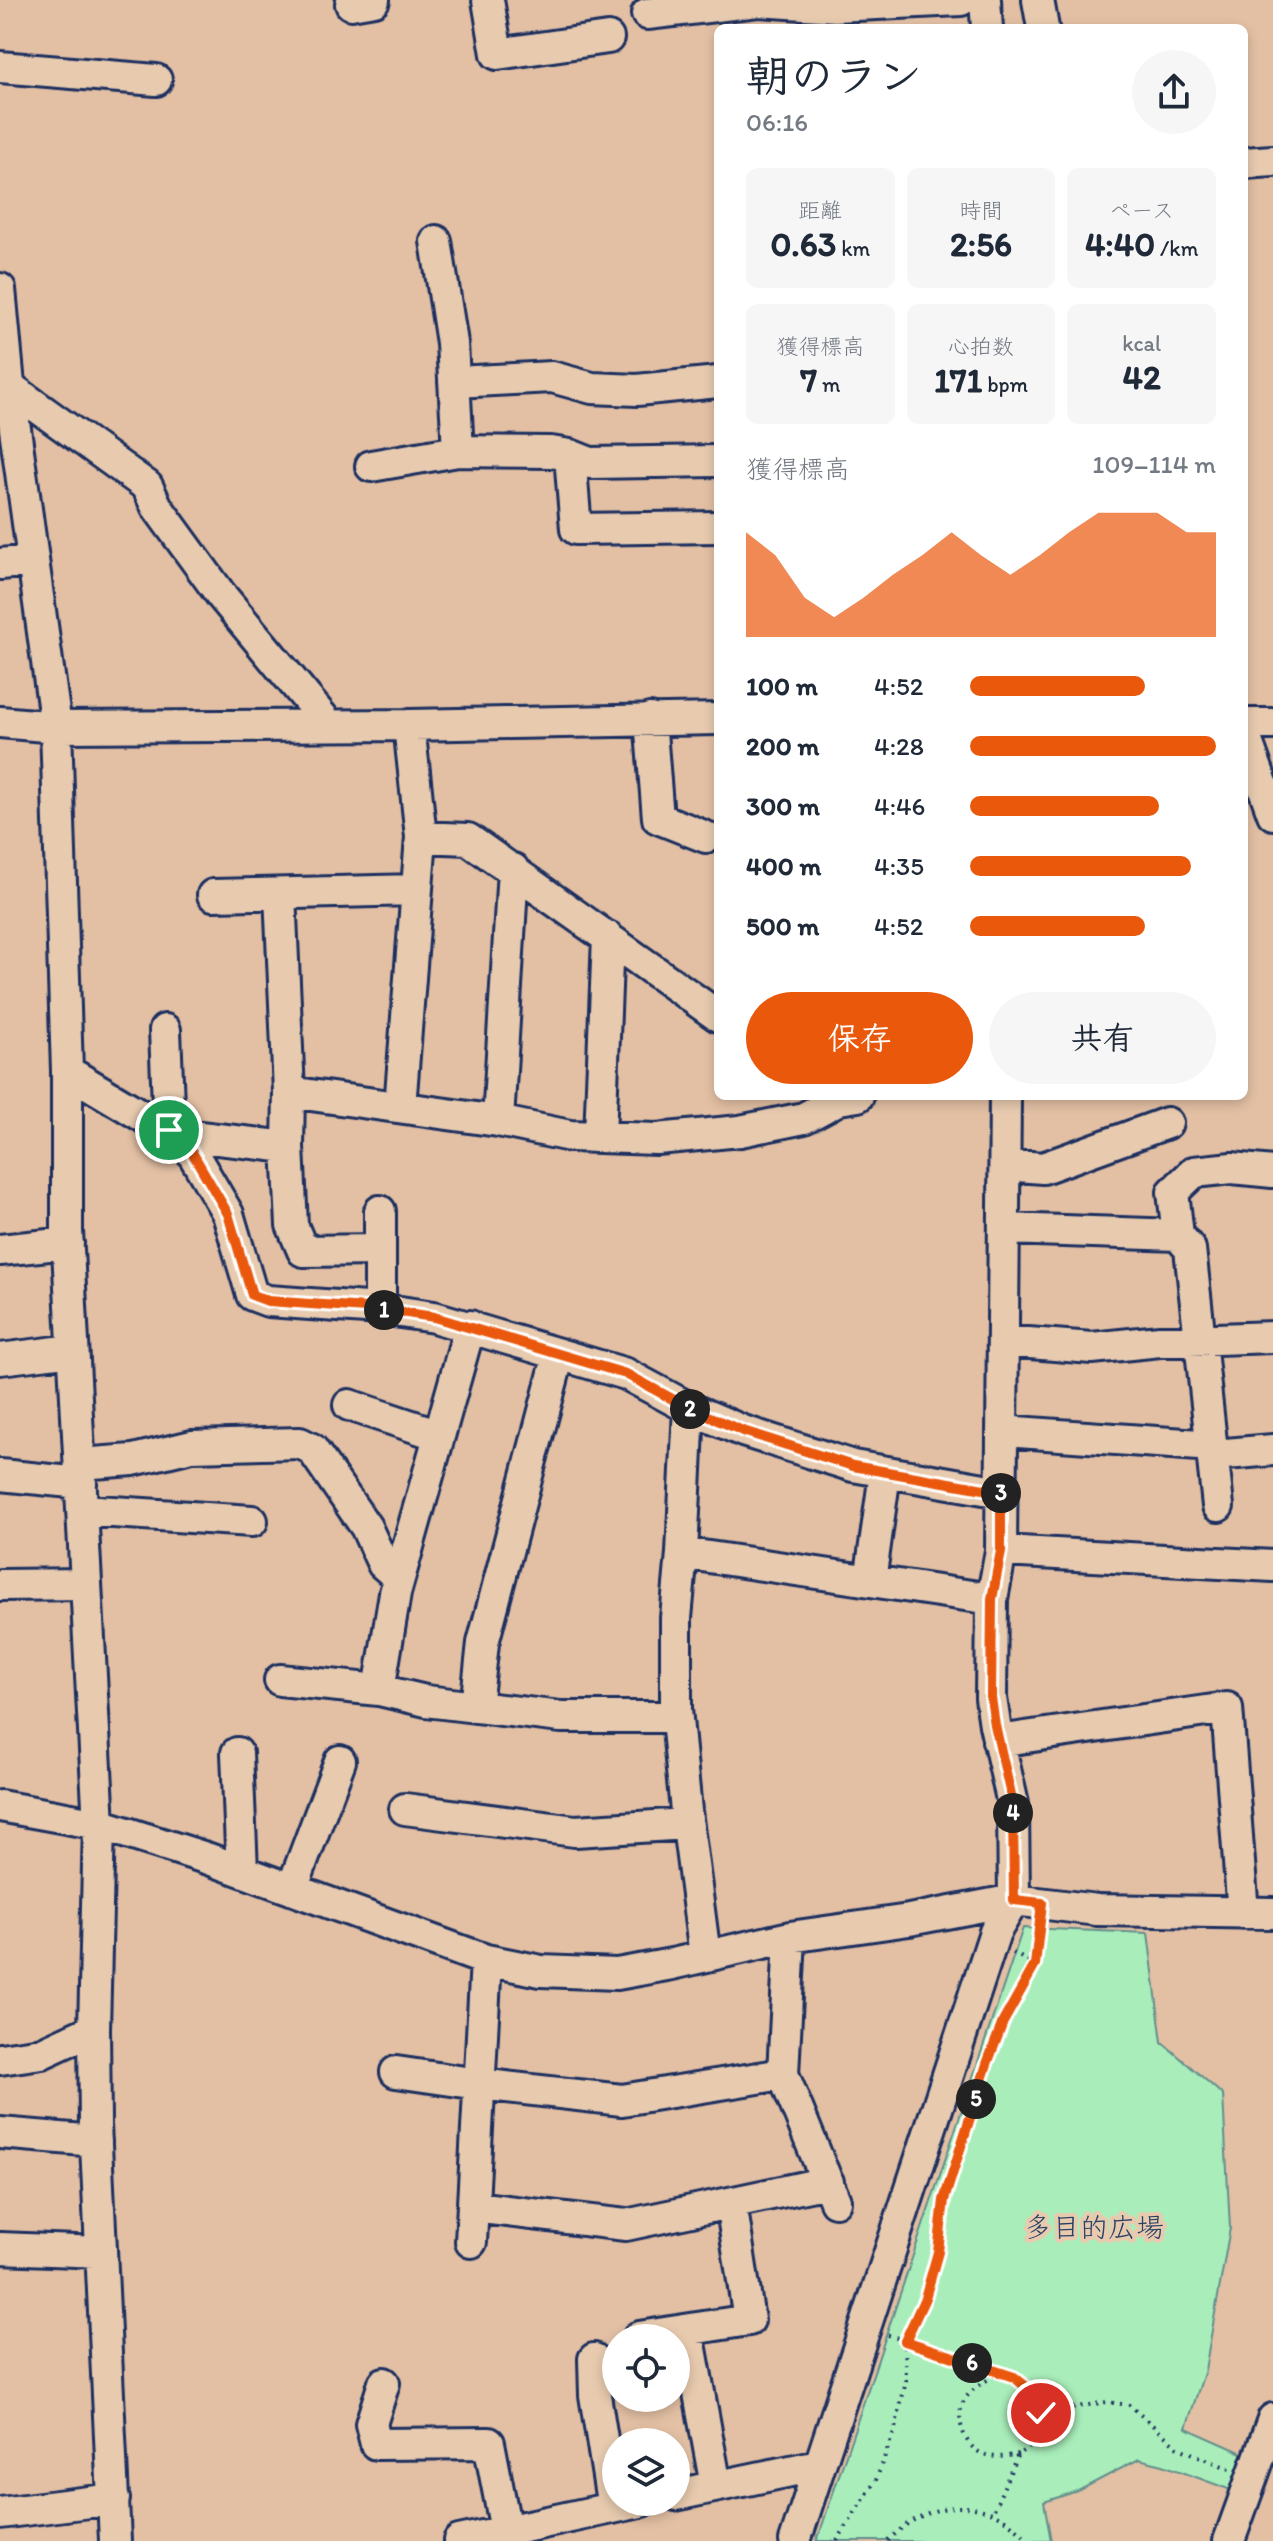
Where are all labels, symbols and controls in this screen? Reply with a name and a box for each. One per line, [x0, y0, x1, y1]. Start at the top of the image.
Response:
text: 朝のラン [746, 49, 922, 102]
button: share [1132, 50, 1216, 134]
text: 06:16 [746, 106, 808, 138]
text: 距離 [798, 197, 842, 224]
text: 時間 [959, 197, 1003, 224]
text: ペース [1109, 197, 1174, 224]
text: 0.63 [770, 224, 836, 265]
text: 2:56 [950, 224, 1012, 265]
text: 4:40 [1085, 224, 1155, 265]
text: km [836, 235, 870, 262]
text: /km [1155, 235, 1198, 262]
text: kcal [1122, 330, 1161, 357]
text: 獲得標高 [776, 333, 864, 360]
text: 心拍数 [948, 333, 1014, 360]
text: 42 [1123, 357, 1161, 398]
text: 7 [800, 360, 817, 401]
text: 171 [934, 360, 982, 401]
text: m [817, 371, 840, 398]
text: bpm [982, 371, 1028, 398]
text: 109–114 m [1092, 448, 1216, 480]
text: 獲得標高 [746, 453, 850, 485]
text: 100 m [746, 670, 818, 702]
text: 4:52 [874, 670, 923, 702]
text: 200 m [746, 730, 819, 762]
text: 4:28 [874, 730, 924, 762]
text: 300 m [746, 790, 820, 822]
text: 4:46 [874, 790, 925, 822]
text: 400 m [746, 850, 821, 882]
text: 4:35 [874, 850, 924, 882]
text: 500 m [746, 910, 819, 942]
text: 4:52 [874, 910, 923, 942]
button: 保存 [746, 992, 973, 1084]
button: 共有 [989, 992, 1216, 1084]
pin [135, 1096, 203, 1164]
icon: arrive [147, 1108, 191, 1152]
pin: 1 [364, 1290, 404, 1330]
text: 1 [379, 1296, 389, 1323]
pin: 2 [670, 1389, 710, 1429]
text: 2 [684, 1395, 696, 1422]
pin: 3 [981, 1473, 1021, 1513]
text: 3 [995, 1479, 1007, 1506]
pin: 4 [993, 1793, 1033, 1833]
text: 4 [1006, 1799, 1020, 1826]
pin: 5 [956, 2079, 996, 2119]
text: 5 [970, 2085, 982, 2112]
park label: 多目的広場 [1024, 2210, 1164, 2244]
map controls [602, 2324, 690, 2516]
button: locate [602, 2324, 690, 2412]
pin: 6 [952, 2343, 992, 2383]
text: 6 [966, 2349, 978, 2376]
pin [1007, 2379, 1075, 2447]
icon: check [1019, 2391, 1063, 2435]
button: layers [602, 2428, 690, 2516]

